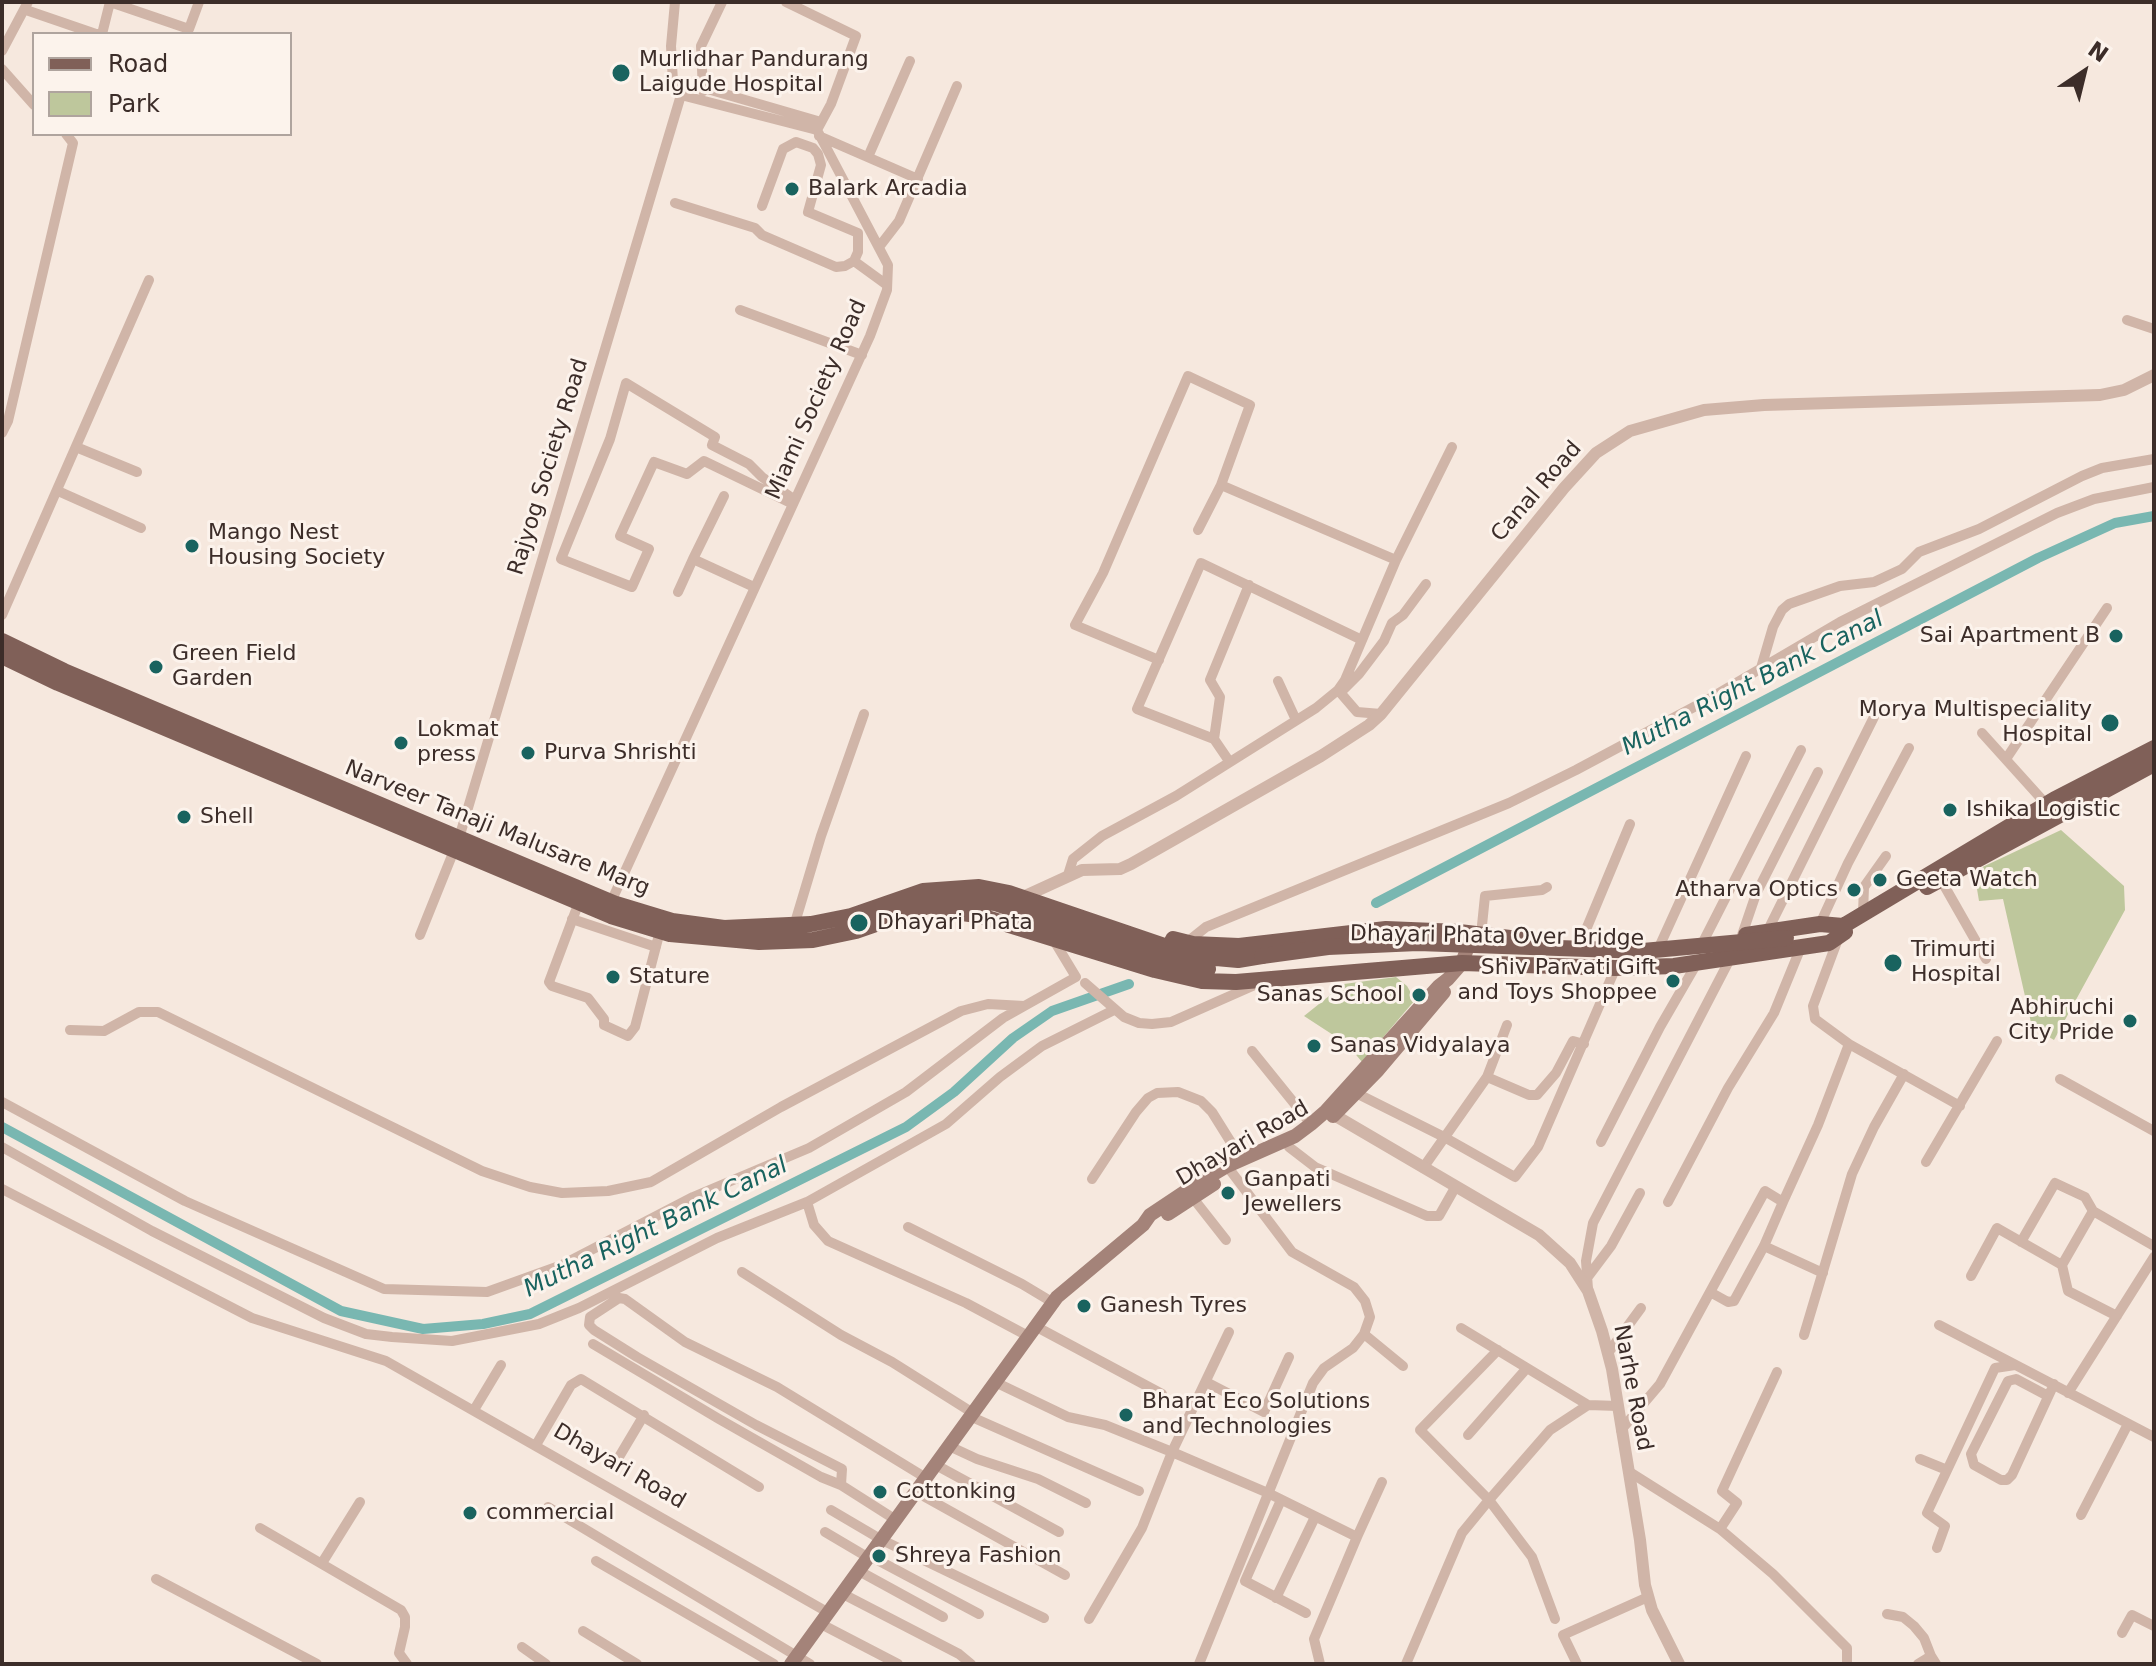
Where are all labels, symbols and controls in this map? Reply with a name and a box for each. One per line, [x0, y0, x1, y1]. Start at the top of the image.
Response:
legend [32, 32, 292, 136]
north arrow [2044, 32, 2124, 112]
text: N [2083, 36, 2113, 67]
place label: Murlidhar Pandurang Laigude Hospital [639, 47, 869, 98]
text: Road [108, 50, 168, 78]
marker: Murlidhar Pandurang Laigude Hospital [610, 62, 632, 84]
text: Park [108, 90, 160, 118]
place label: Balark Arcadia [808, 176, 968, 202]
marker: Balark Arcadia [783, 180, 801, 198]
street label: Miami Society Road [761, 296, 873, 504]
street label: Rajyog Society Road [504, 356, 594, 578]
street label: Canal Road [1486, 436, 1588, 548]
place label: Mango Nest Housing Society [208, 520, 385, 572]
marker: Mango Nest Housing Society [183, 537, 201, 555]
water label: Mutha Right Bank Canal [1617, 605, 1889, 763]
place label: Sai Apartment B [1920, 623, 2100, 649]
marker: Sai Apartment B [2107, 627, 2125, 645]
place label: Green Field Garden [172, 641, 296, 692]
marker: Green Field Garden [147, 658, 165, 676]
place label: Morya Multispeciality Hospital [1859, 697, 2092, 748]
marker: Morya Multispeciality Hospital [2099, 712, 2121, 734]
place label: Lokmat press [417, 717, 499, 768]
marker: Lokmat press [392, 734, 410, 752]
place label: Purva Shrishti [544, 740, 697, 766]
marker: Purva Shrishti [519, 744, 537, 762]
street label: Narveer Tanaji Malusare Marg [341, 756, 653, 902]
place label: Ishika Logistic [1966, 797, 2121, 823]
marker: Ishika Logistic [1941, 801, 1959, 819]
place label: Shell [200, 804, 254, 830]
marker: Shell [175, 808, 193, 826]
place label: Geeta Watch [1896, 867, 2038, 893]
marker: Geeta Watch [1871, 871, 1889, 889]
place label: Atharva Optics [1675, 877, 1838, 903]
marker: Atharva Optics [1845, 881, 1863, 899]
place label: Dhayari Phata [877, 910, 1033, 936]
marker: Dhayari Phata [848, 912, 870, 934]
street label: Dhayari Phata Over Bridge [1350, 921, 1644, 953]
place label: Trimurti Hospital [1911, 937, 2001, 988]
marker: Trimurti Hospital [1882, 952, 1904, 974]
place label: Shiv Parvati Gift and Toys Shoppee [1458, 955, 1657, 1006]
place label: Stature [629, 964, 710, 990]
marker: Stature [604, 968, 622, 986]
marker: Shiv Parvati Gift and Toys Shoppee [1664, 972, 1682, 990]
place label: Sanas School [1257, 982, 1403, 1008]
marker: Sanas School [1410, 986, 1428, 1004]
place label: Abhiruchi City Pride [2008, 995, 2114, 1046]
marker: Abhiruchi City Pride [2121, 1012, 2139, 1030]
place label: Sanas Vidyalaya [1330, 1033, 1511, 1059]
marker: Sanas Vidyalaya [1305, 1037, 1323, 1055]
street label: Dhayari Road [1172, 1096, 1314, 1192]
water label: Mutha Right Bank Canal [520, 1152, 792, 1304]
place label: Ganpati Jewellers [1244, 1167, 1342, 1218]
marker: Ganpati Jewellers [1219, 1184, 1237, 1202]
place label: Ganesh Tyres [1100, 1293, 1247, 1319]
marker: Ganesh Tyres [1075, 1297, 1093, 1315]
street label: Narhe Road [1607, 1323, 1657, 1453]
place label: Bharat Eco Solutions and Technologies [1142, 1389, 1370, 1440]
marker: Bharat Eco Solutions and Technologies [1117, 1406, 1135, 1424]
street label: Dhayari Road [548, 1419, 690, 1515]
place label: Cottonking [896, 1479, 1016, 1505]
marker: Cottonking [871, 1483, 889, 1501]
place label: commercial [486, 1500, 614, 1526]
marker: commercial [461, 1504, 479, 1522]
place label: Shreya Fashion [895, 1543, 1062, 1569]
marker: Shreya Fashion [870, 1547, 888, 1565]

